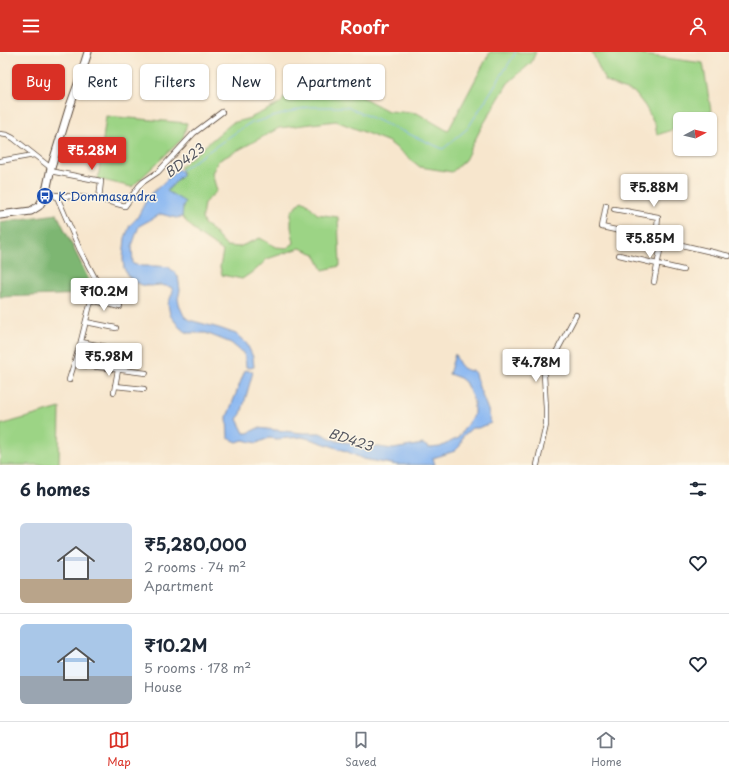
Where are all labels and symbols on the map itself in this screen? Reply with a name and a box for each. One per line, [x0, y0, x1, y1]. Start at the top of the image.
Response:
north arrow [673, 112, 717, 156]
pin: ₹5.28M [59, 137, 125, 171]
water label: BD423 [160, 138, 209, 182]
pin: ₹5.88M [621, 174, 687, 208]
bus stop icon: K Dommasandra [35, 186, 55, 206]
place label: K Dommasandra [58, 187, 157, 205]
pin: ₹5.85M [617, 225, 683, 259]
pin: ₹10.2M [71, 278, 137, 312]
pin: ₹5.98M [76, 343, 142, 377]
pin: ₹4.78M [503, 349, 569, 383]
water label: BD423 [326, 423, 377, 455]

